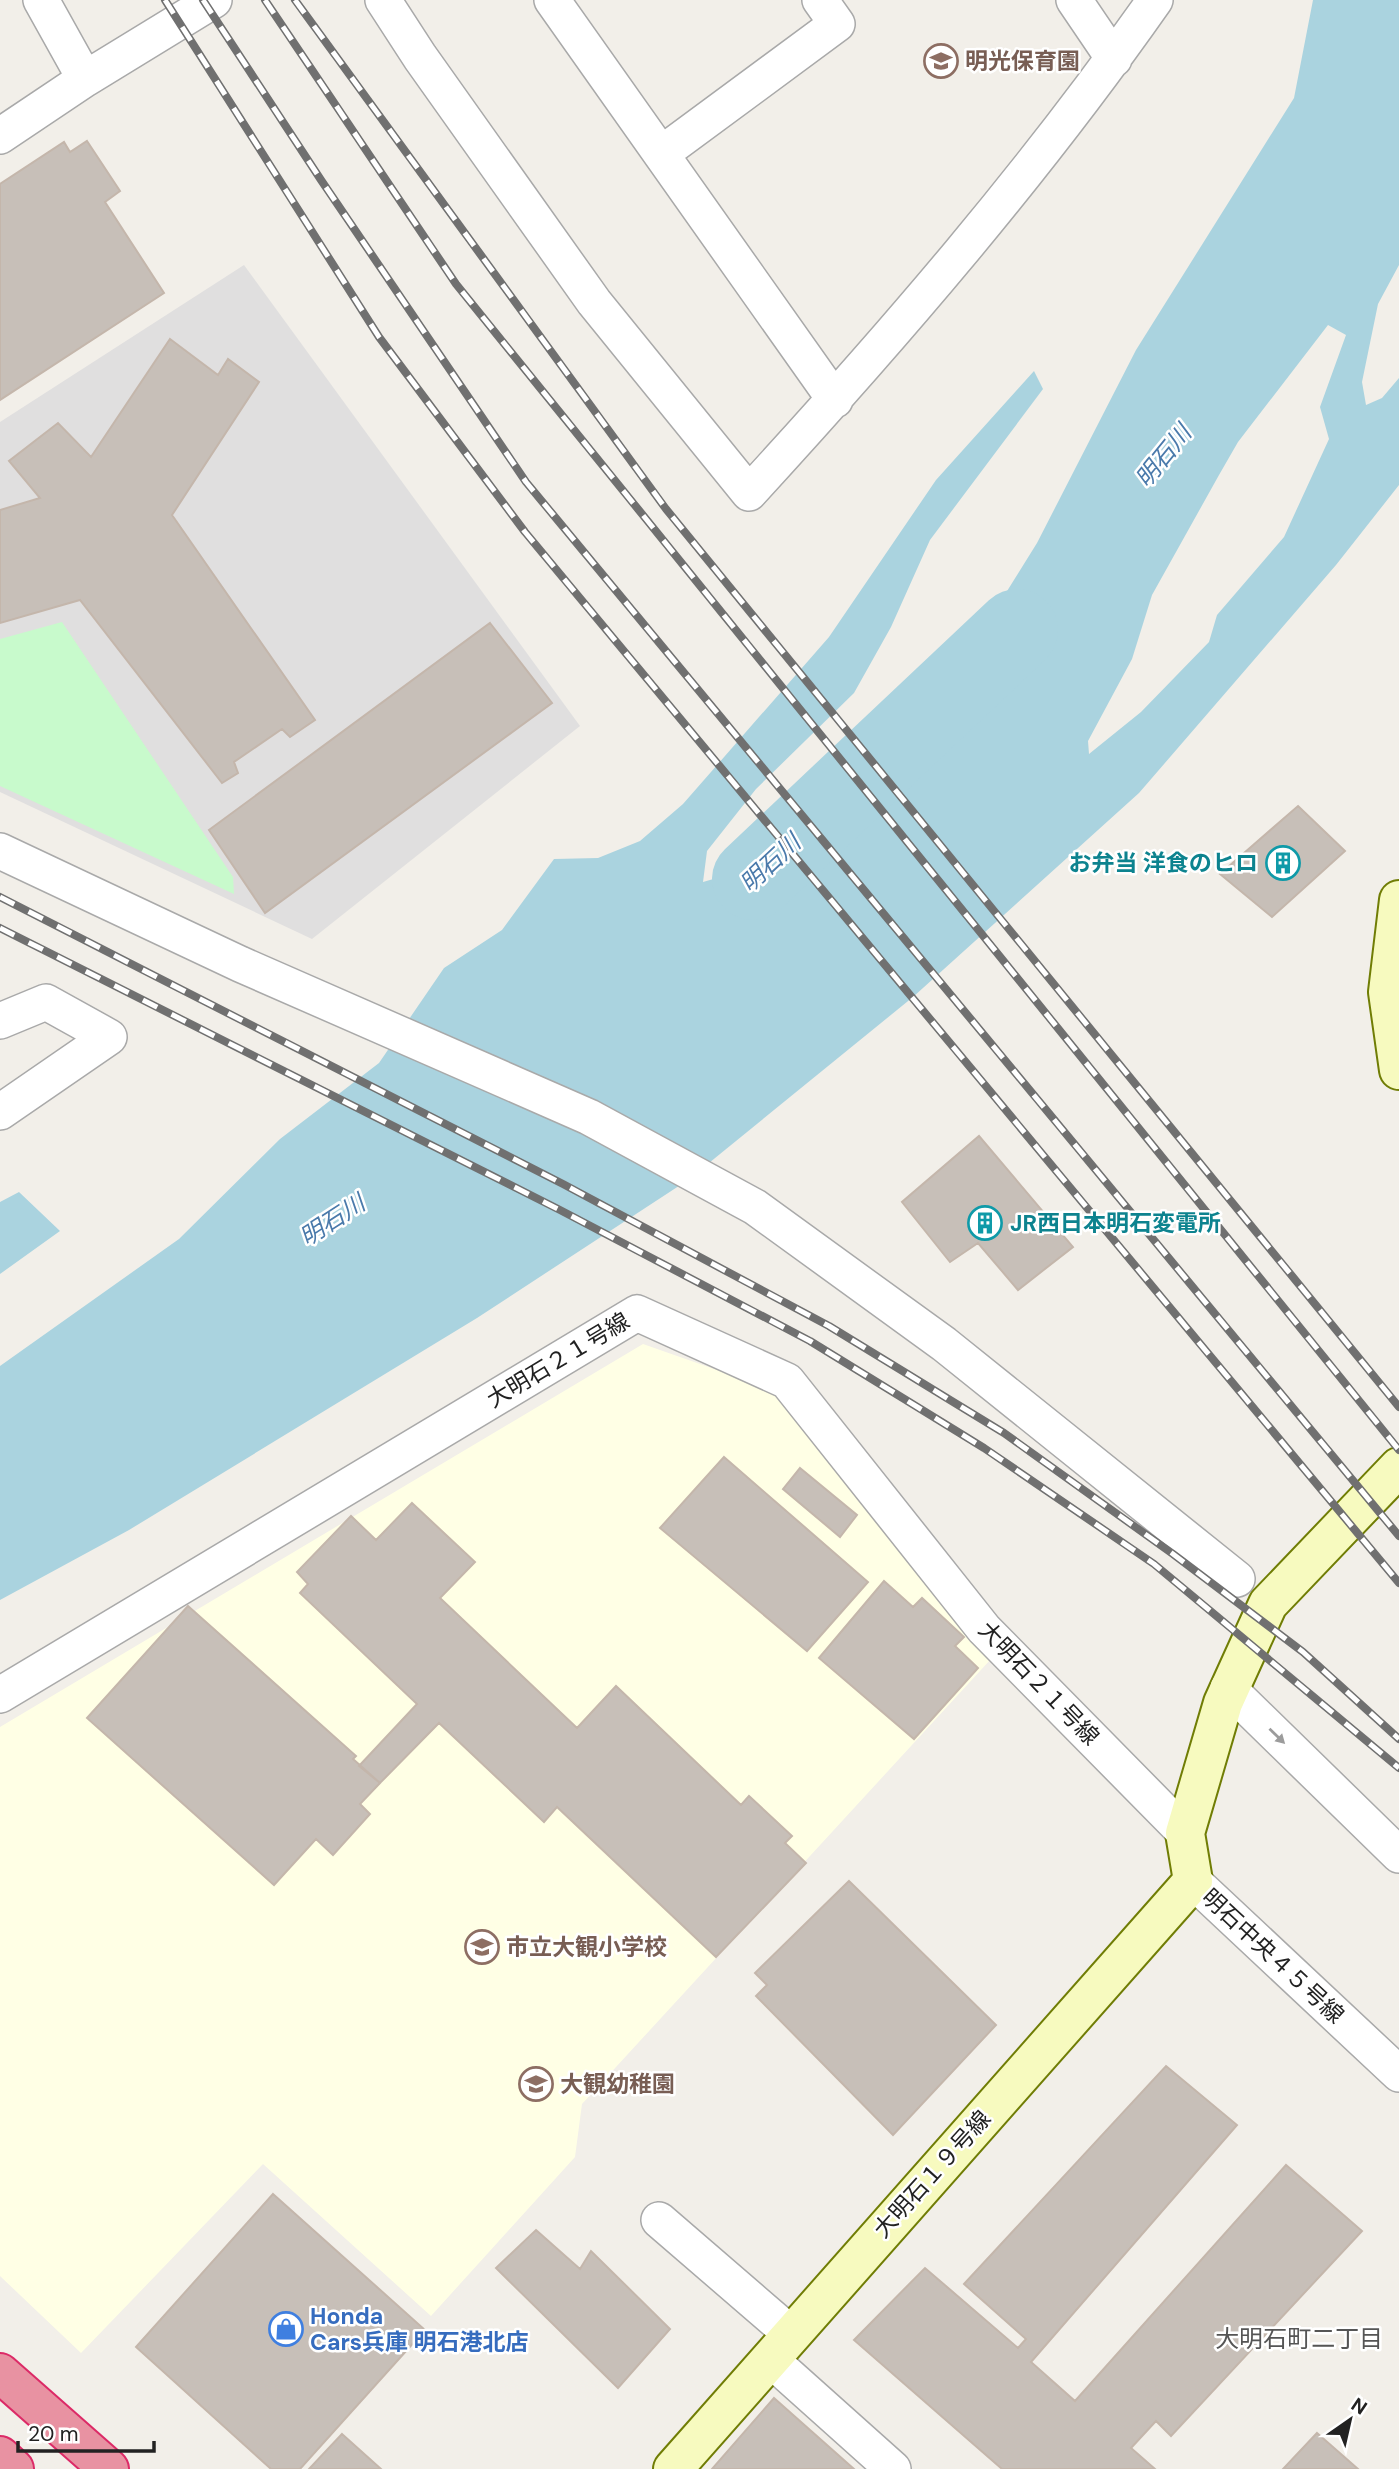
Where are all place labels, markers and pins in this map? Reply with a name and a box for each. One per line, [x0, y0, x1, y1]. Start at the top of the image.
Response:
school or university icon: 明光保育園 [922, 42, 960, 80]
place label: 明光保育園 [965, 46, 1080, 76]
building icon: お弁当 洋食のヒロ [1264, 844, 1302, 882]
place label: お弁当 洋食のヒロ [1069, 848, 1258, 878]
building icon: JR西日本明石変電所 [966, 1204, 1004, 1242]
place label: JR西日本明石変電所 [1010, 1208, 1221, 1238]
school or university icon: 市立大観小学校 [463, 1928, 501, 1966]
place label: 市立大観小学校 [506, 1932, 667, 1962]
school or university icon: 大観幼稚園 [517, 2065, 555, 2103]
place label: 大観幼稚園 [560, 2069, 675, 2099]
place label: Honda Cars兵庫 明石港北店 [310, 2301, 529, 2357]
shop icon: Honda Cars兵庫 明石港北店 [267, 2310, 305, 2348]

